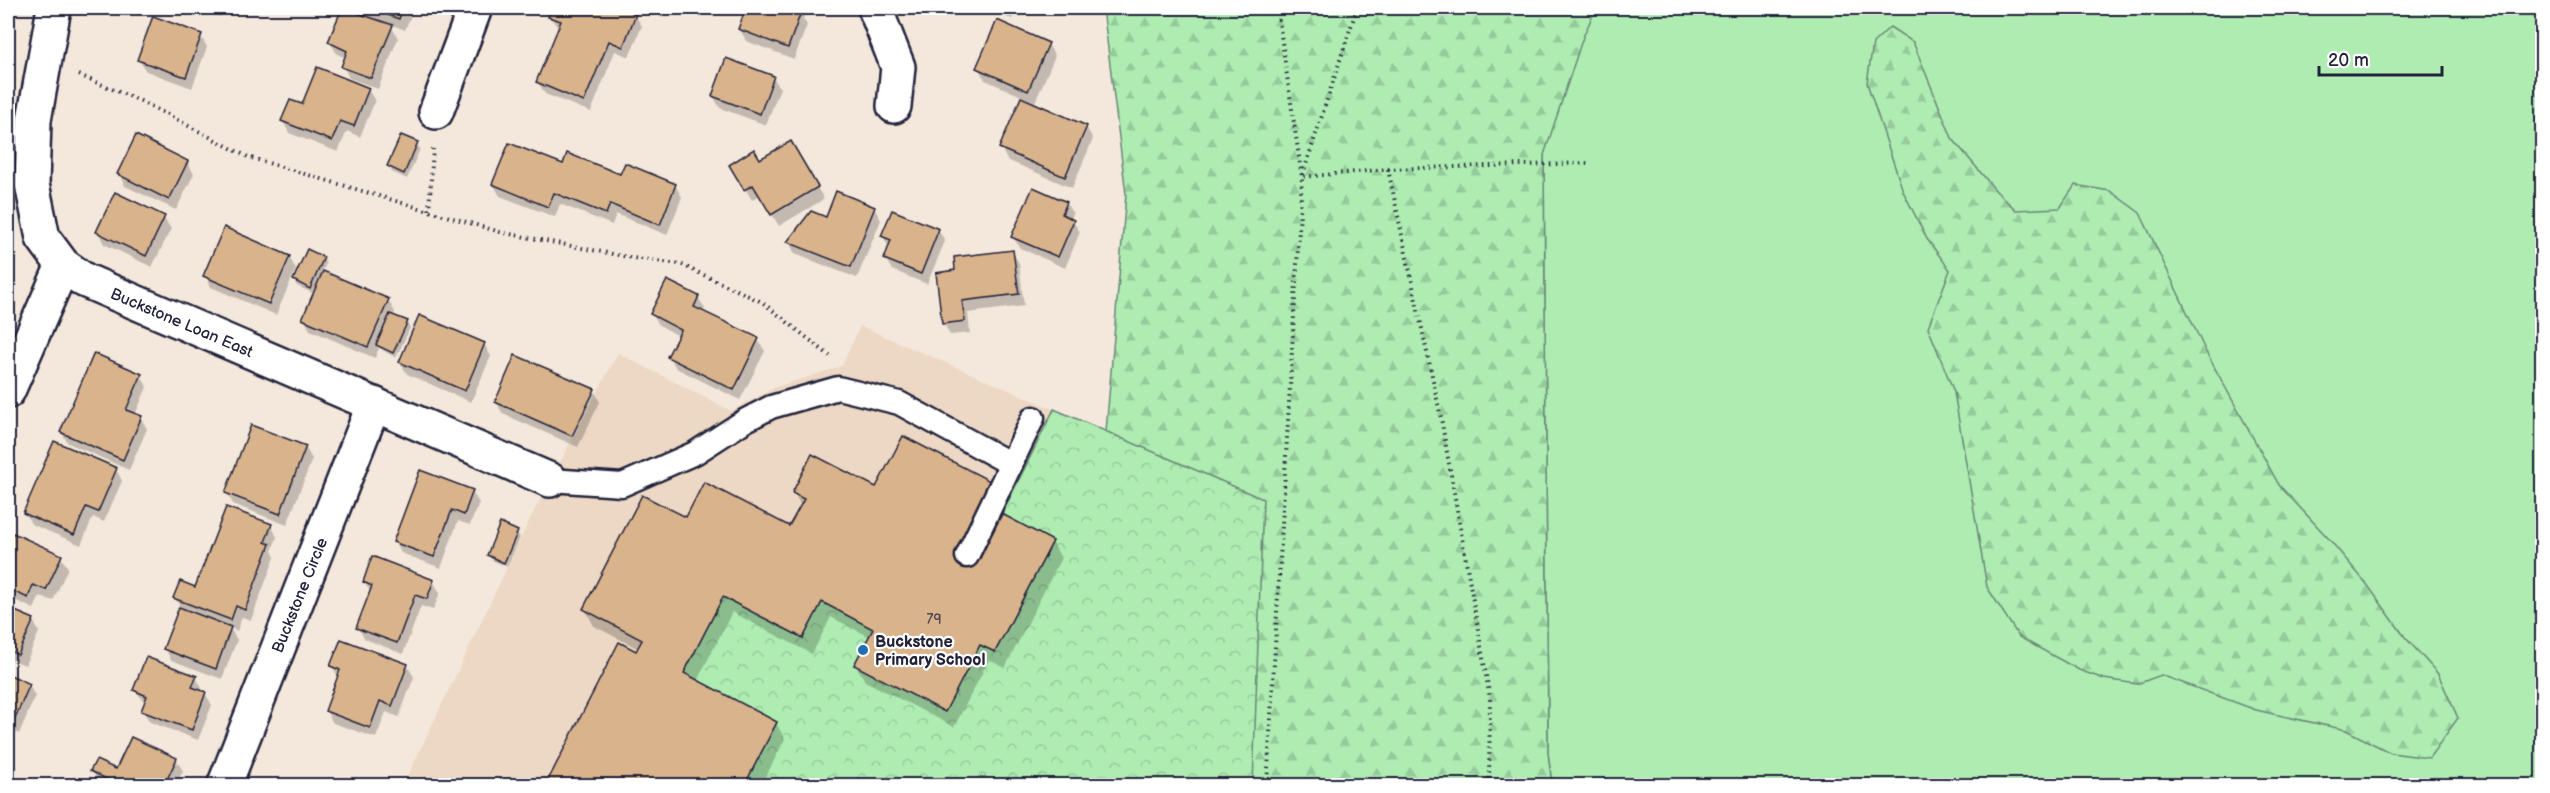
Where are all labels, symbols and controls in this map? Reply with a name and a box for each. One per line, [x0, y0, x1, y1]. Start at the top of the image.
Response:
scale bar [2319, 39, 2442, 77]
text: 20 m [2328, 50, 2369, 71]
street label: Buckstone Loan East [107, 285, 256, 362]
street label: Buckstone Circle [269, 535, 332, 656]
house number: 79 [927, 611, 941, 628]
place label: Buckstone Primary School [875, 633, 985, 670]
marker: Buckstone Primary School [856, 643, 870, 657]

